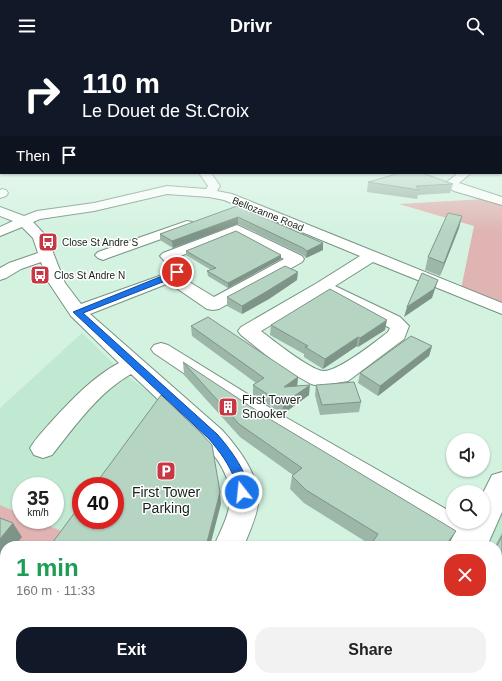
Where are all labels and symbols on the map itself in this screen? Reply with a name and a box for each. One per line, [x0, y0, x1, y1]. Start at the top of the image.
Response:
street label: Bellozanne Road [231, 195, 305, 233]
bus stop icon: Close St Andre S [37, 231, 59, 253]
place label: Close St Andre S [62, 237, 138, 248]
pin [160, 255, 194, 289]
bus stop icon: Clos St Andre N [29, 264, 51, 286]
place label: Clos St Andre N [54, 270, 125, 281]
place label: First Tower Snooker [242, 393, 300, 421]
building icon: First Tower Snooker [217, 396, 239, 418]
parking icon: First Tower Parking [155, 460, 177, 482]
position arrow [221, 471, 263, 513]
speed limit sign: 40 [72, 477, 124, 529]
place label: First Tower Parking [132, 484, 200, 516]

